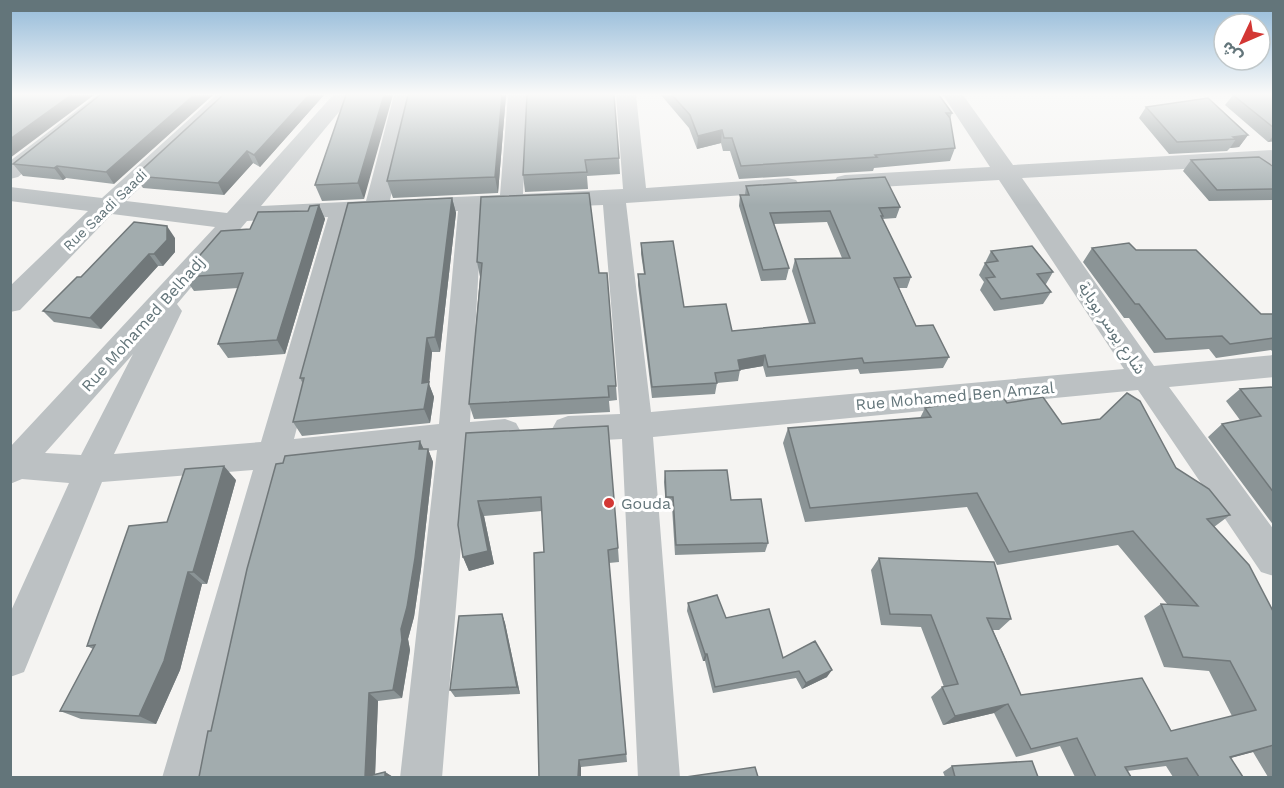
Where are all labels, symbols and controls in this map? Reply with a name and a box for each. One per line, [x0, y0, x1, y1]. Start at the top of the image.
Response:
north arrow [1212, 12, 1272, 72]
text: ش [1217, 38, 1246, 67]
street label: Rue Saadi Saadi [60, 166, 150, 254]
street label: Rue Mohamed Belhadj [77, 253, 209, 395]
street label: شارع يوسر بوباية [1072, 278, 1150, 379]
street label: Rue Mohamed Ben Amzal [855, 378, 1055, 414]
place label: Gouda [621, 494, 671, 513]
marker: Gouda [602, 496, 616, 510]

